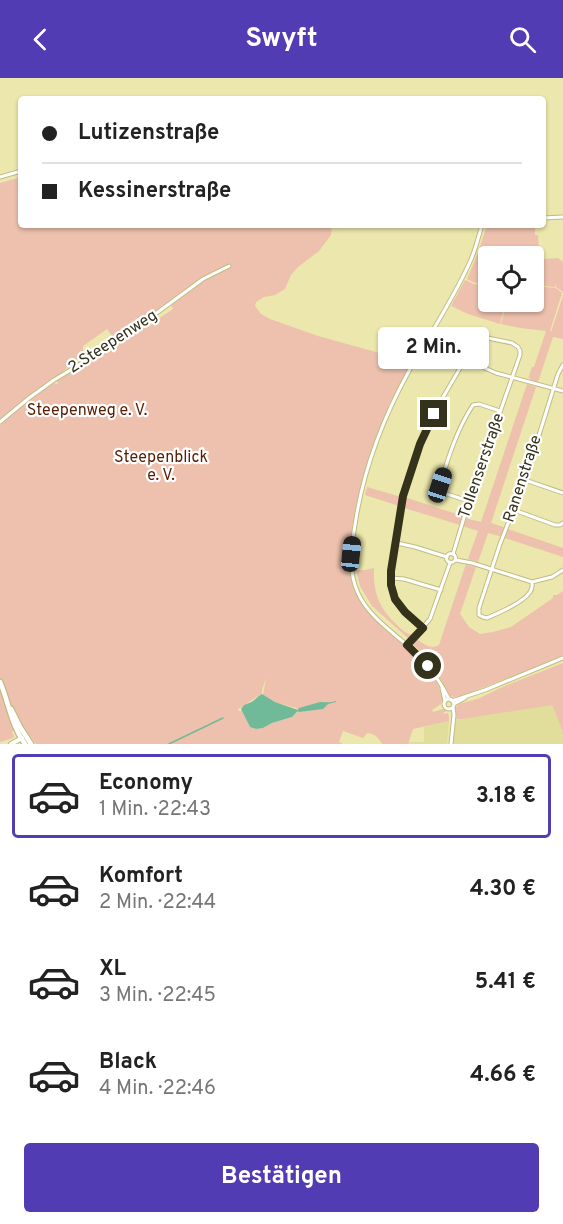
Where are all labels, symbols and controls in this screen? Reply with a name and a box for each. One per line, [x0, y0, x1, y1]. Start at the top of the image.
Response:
text: Swyft [245, 22, 318, 56]
icon: back [24, 23, 57, 56]
icon: search [506, 23, 539, 56]
text: Lutizenstraße [78, 120, 219, 147]
text: Kessinerstraße [78, 178, 231, 205]
map controls [478, 246, 544, 312]
button: locate [478, 246, 544, 312]
street label: 2.Steepenweg [65, 306, 161, 378]
callout: 2 Min. [378, 327, 490, 369]
text: 2 Min. [406, 335, 461, 361]
route end [420, 400, 447, 427]
park label: Steepenweg e. V. [27, 401, 147, 421]
street label: Tollenserstraße [455, 411, 509, 521]
street label: Ranenstraße [499, 433, 547, 525]
park label: Steepenblick e. V. [114, 448, 208, 486]
car [426, 465, 454, 505]
car [340, 535, 362, 573]
route start [414, 652, 441, 679]
icon: car [27, 769, 81, 823]
text: Economy [99, 770, 193, 797]
text: 3.18 € [476, 783, 536, 810]
text: 1 Min. · 22:43 [99, 797, 211, 823]
icon: car [27, 862, 81, 916]
text: Komfort [99, 863, 183, 890]
text: 4.30 € [470, 876, 536, 903]
text: 2 Min. · 22:44 [99, 890, 216, 916]
icon: car [27, 955, 81, 1009]
text: XL [99, 956, 126, 983]
text: 5.41 € [475, 969, 536, 996]
text: 3 Min. · 22:45 [99, 983, 216, 1009]
icon: car [27, 1048, 81, 1102]
text: Black [99, 1049, 157, 1076]
text: 4.66 € [470, 1062, 536, 1089]
text: 4 Min. · 22:46 [99, 1076, 216, 1102]
button: Bestätigen [24, 1143, 539, 1212]

